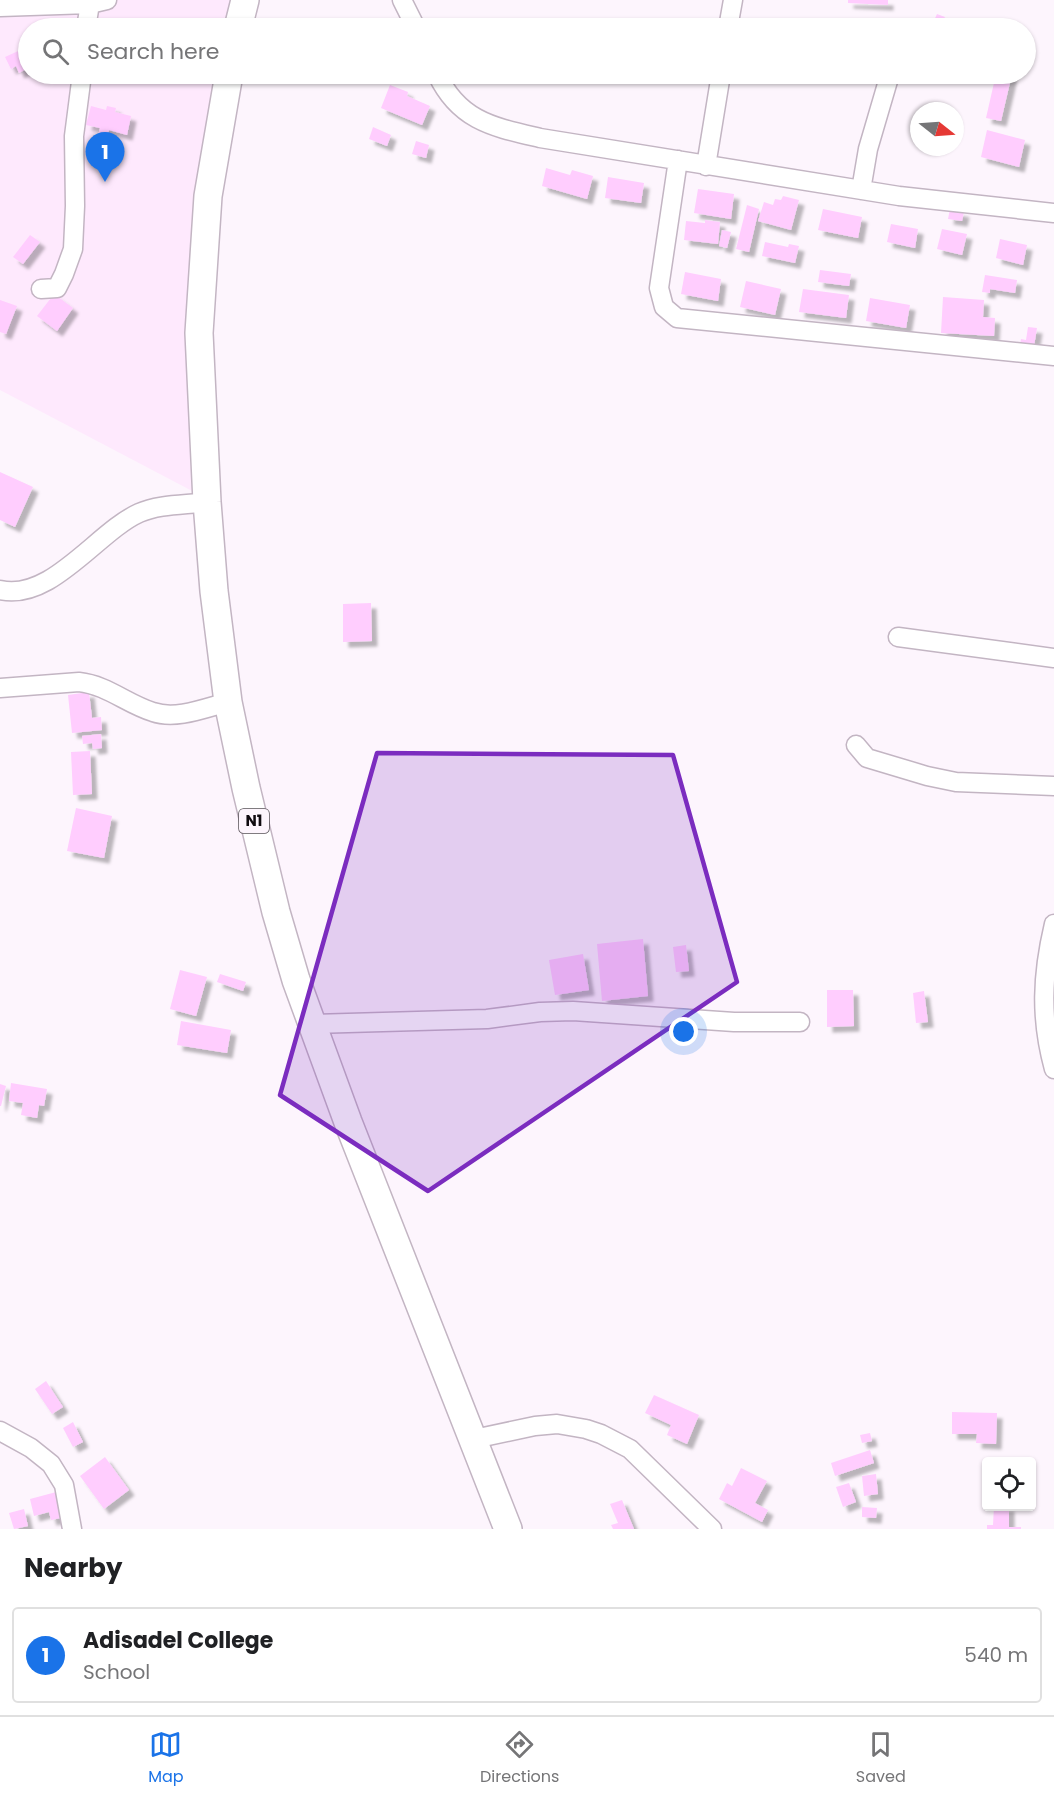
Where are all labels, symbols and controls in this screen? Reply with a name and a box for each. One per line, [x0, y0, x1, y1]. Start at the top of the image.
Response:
search box [18, 18, 1036, 84]
icon: search [39, 35, 72, 68]
text: Search here [87, 36, 220, 67]
north arrow [910, 102, 964, 156]
pin: 1 [86, 132, 124, 182]
road number: N1 [239, 809, 269, 833]
your location [669, 1017, 698, 1046]
map controls [982, 1457, 1036, 1511]
button: locate [982, 1457, 1036, 1511]
text: Nearby [24, 1550, 122, 1586]
text: Adisadel College [83, 1625, 273, 1656]
text: 1 [42, 1641, 49, 1669]
text: 540 m [964, 1641, 1028, 1669]
text: School [83, 1658, 150, 1686]
tab: Map [148, 1728, 184, 1789]
tab: Directions [480, 1728, 559, 1789]
tab: Saved [856, 1728, 906, 1789]

